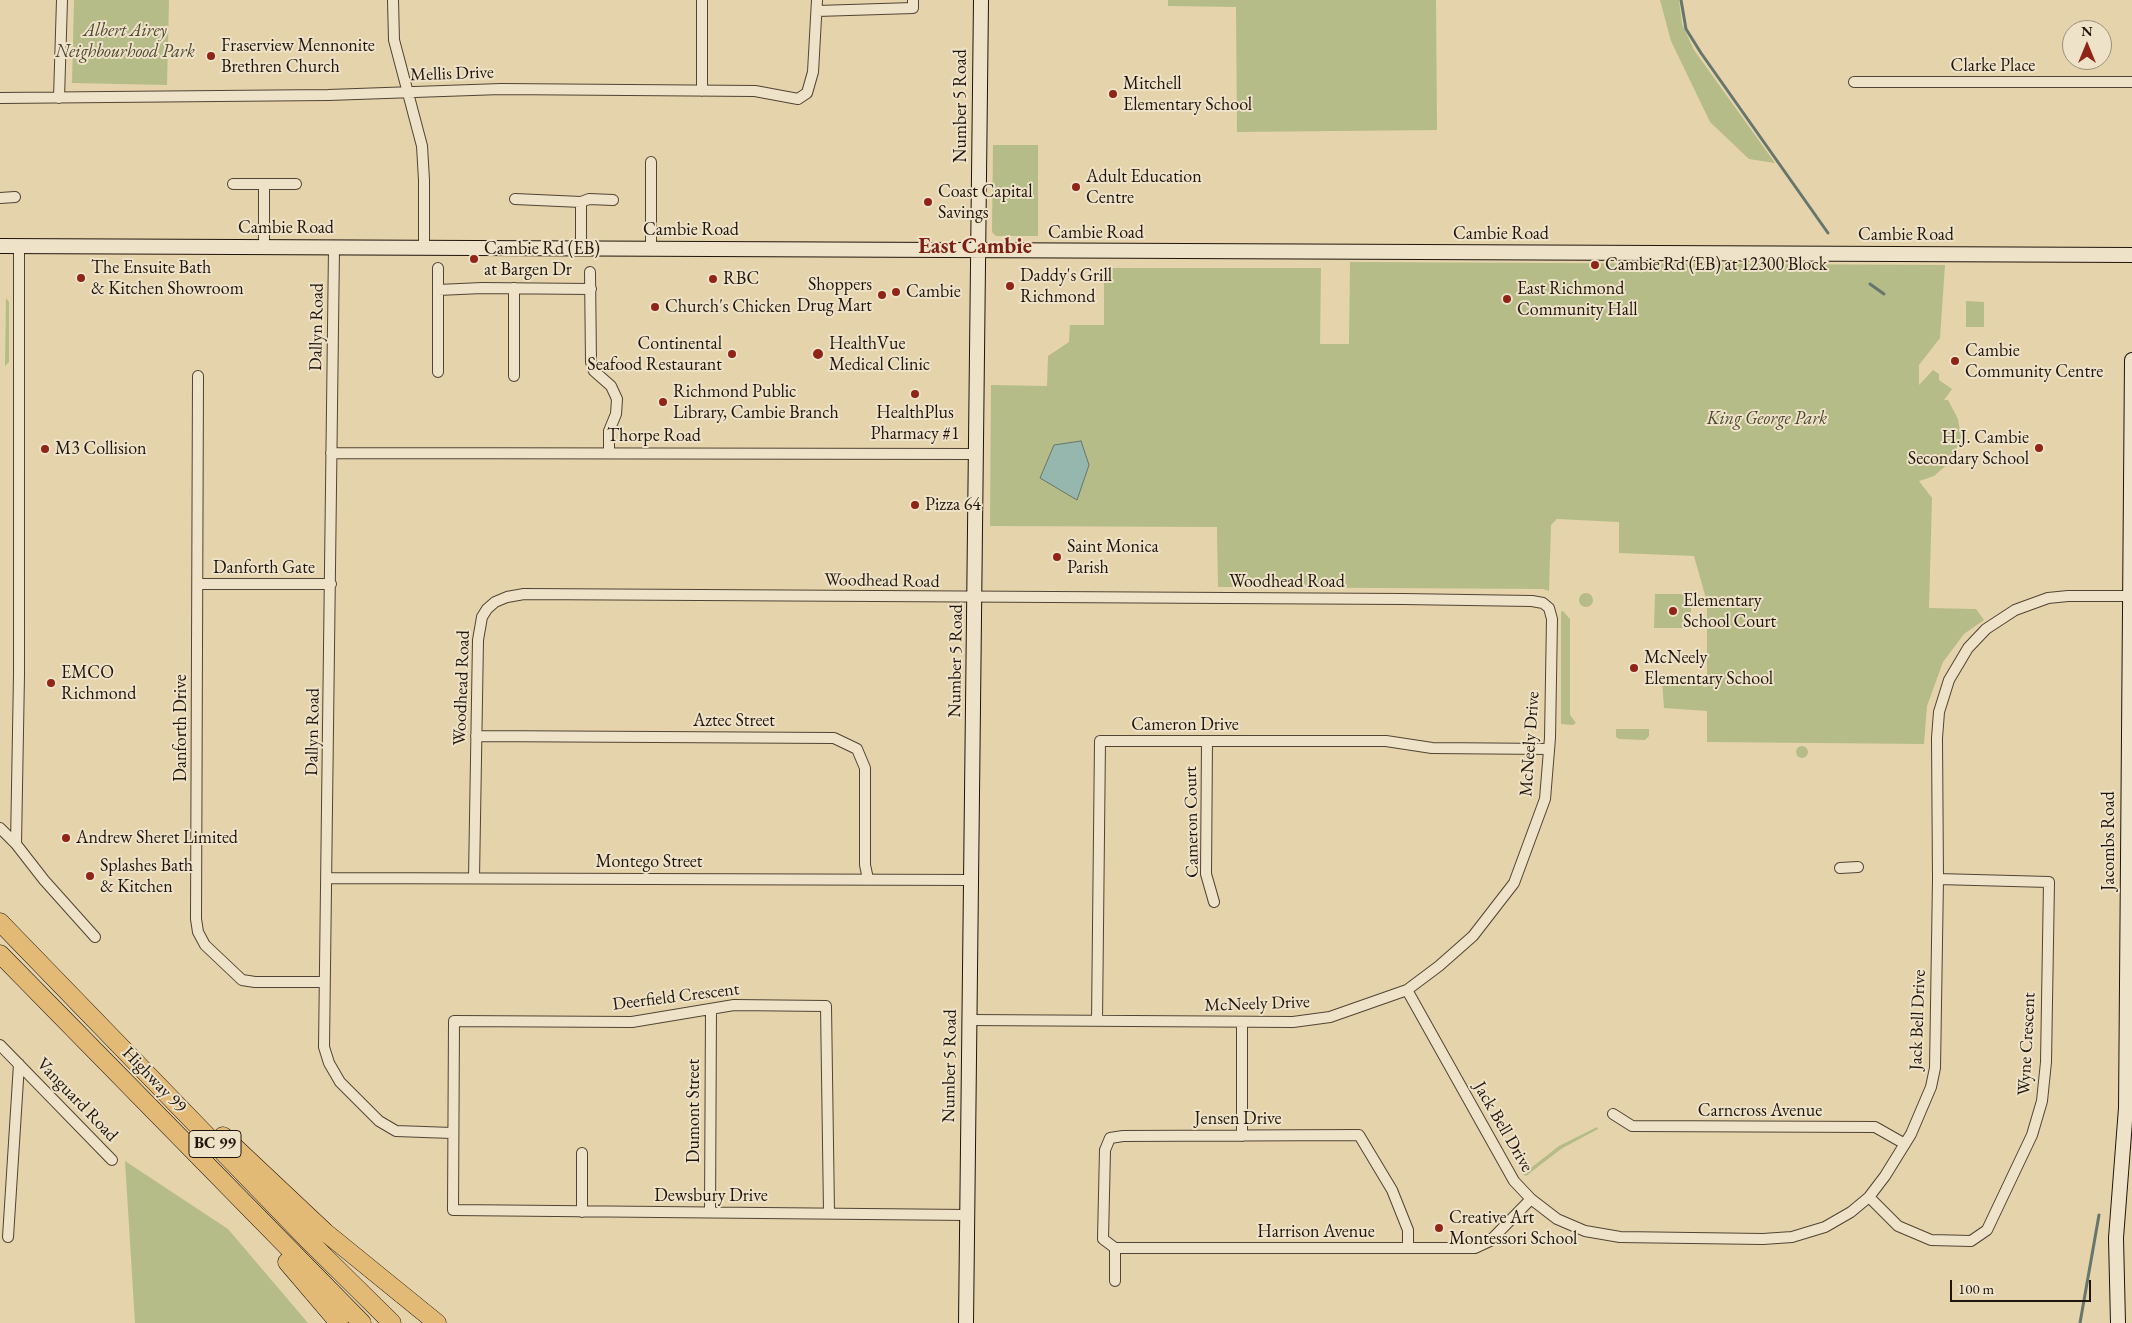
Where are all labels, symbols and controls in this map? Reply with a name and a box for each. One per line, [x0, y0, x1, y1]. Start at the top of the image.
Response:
park label: Albert Airey Neighbourhood Park [55, 20, 195, 62]
north arrow [2062, 20, 2112, 70]
text: N [2081, 22, 2093, 40]
place label: Fraserview Mennonite Brethren Church [221, 35, 375, 78]
street label: Number 5 Road [950, 49, 972, 163]
marker: Fraserview Mennonite Brethren Church [205, 50, 217, 62]
street label: Clarke Place [1951, 55, 2035, 77]
street label: Mellis Drive [410, 62, 494, 86]
place label: Mitchell Elementary School [1123, 73, 1252, 116]
marker: Mitchell Elementary School [1107, 88, 1119, 100]
place label: Adult Education Centre [1086, 166, 1202, 208]
place label: Coast Capital Savings [938, 181, 1032, 223]
marker: Adult Education Centre [1070, 181, 1082, 193]
marker: Coast Capital Savings [922, 196, 934, 208]
street label: Cambie Road [238, 217, 334, 239]
street label: Cambie Road [643, 219, 739, 241]
street label: Cambie Road [1048, 222, 1144, 244]
street label: Cambie Road [1453, 223, 1549, 245]
street label: Cambie Road [1858, 224, 1954, 246]
district label: East Cambie [918, 234, 1032, 260]
place label: Cambie Rd (EB) at Bargen Dr [484, 238, 600, 280]
marker: Cambie Rd (EB) at Bargen Dr [468, 253, 480, 265]
place label: Cambie Rd (EB) at 12300 Block [1605, 254, 1827, 276]
place label: The Ensuite Bath & Kitchen Showroom [91, 257, 244, 300]
marker: Cambie Rd (EB) at 12300 Block [1589, 259, 1601, 271]
place label: Daddy's Grill Richmond [1020, 265, 1112, 308]
place label: RBC [723, 268, 759, 290]
marker: The Ensuite Bath & Kitchen Showroom [75, 272, 87, 284]
marker: RBC [707, 273, 719, 285]
place label: Shoppers Drug Mart [797, 274, 872, 316]
place label: East Richmond Community Hall [1517, 278, 1638, 320]
marker: Daddy's Grill Richmond [1004, 280, 1016, 292]
place label: Cambie [906, 281, 961, 303]
street label: Dallyn Road [305, 283, 329, 371]
marker: Cambie [890, 286, 902, 298]
marker: Shoppers Drug Mart [876, 289, 888, 301]
marker: East Richmond Community Hall [1501, 293, 1513, 305]
place label: Church's Chicken [665, 296, 791, 318]
marker: Church's Chicken [649, 301, 661, 313]
place label: Continental Seafood Restaurant [587, 333, 722, 376]
place label: HealthVue Medical Clinic [829, 333, 930, 376]
place label: Cambie Community Centre [1965, 340, 2103, 382]
marker: HealthVue Medical Clinic [811, 347, 825, 361]
marker: Continental Seafood Restaurant [726, 348, 738, 360]
marker: Cambie Community Centre [1949, 355, 1961, 367]
place label: Richmond Public Library, Cambie Branch [673, 381, 839, 424]
marker: HealthPlus Pharmacy #1 [909, 388, 921, 400]
marker: Richmond Public Library, Cambie Branch [657, 396, 669, 408]
place label: HealthPlus Pharmacy #1 [870, 402, 960, 444]
park label: King George Park [1707, 408, 1827, 430]
street label: Thorpe Road [607, 425, 701, 447]
place label: H.J. Cambie Secondary School [1908, 427, 2029, 469]
place label: M3 Collision [55, 438, 147, 460]
marker: H.J. Cambie Secondary School [2033, 442, 2045, 454]
marker: M3 Collision [39, 443, 51, 455]
place label: Pizza 64 [925, 494, 981, 516]
marker: Pizza 64 [909, 499, 921, 511]
place label: Saint Monica Parish [1067, 536, 1159, 578]
marker: Saint Monica Parish [1051, 551, 1063, 563]
street label: Danforth Gate [213, 557, 315, 579]
street label: Woodhead Road [824, 569, 940, 593]
street label: Woodhead Road [1229, 571, 1345, 593]
place label: Elementary School Court [1683, 590, 1776, 632]
street label: Number 5 Road [944, 604, 968, 718]
marker: Elementary School Court [1667, 605, 1679, 617]
street label: Woodhead Road [449, 630, 475, 746]
place label: McNeely Elementary School [1644, 647, 1773, 690]
place label: EMCO Richmond [61, 662, 136, 704]
marker: McNeely Elementary School [1628, 662, 1640, 674]
street label: Danforth Drive [170, 674, 192, 782]
marker: EMCO Richmond [45, 677, 57, 689]
street label: Dallyn Road [301, 688, 325, 776]
street label: McNeely Drive [1516, 691, 1544, 797]
street label: Aztec Street [693, 710, 775, 732]
street label: Cameron Drive [1131, 714, 1239, 736]
street label: Cameron Court [1180, 766, 1204, 878]
street label: Jacombs Road [2098, 791, 2120, 891]
place label: Andrew Sheret Limited [76, 827, 238, 849]
marker: Andrew Sheret Limited [60, 832, 72, 844]
street label: Montego Street [596, 851, 702, 873]
place label: Splashes Bath & Kitchen [100, 855, 193, 898]
marker: Splashes Bath & Kitchen [84, 870, 96, 882]
street label: Jack Bell Drive [1905, 969, 1931, 1071]
street label: Deerfield Crescent [611, 979, 741, 1015]
street label: McNeely Drive [1204, 991, 1310, 1017]
street label: Wyne Crescent [2014, 992, 2040, 1096]
street label: Number 5 Road [938, 1009, 962, 1123]
street label: Highway 99 [117, 1042, 191, 1118]
street label: Vanguard Road [32, 1054, 122, 1146]
street label: Dumont Street [683, 1059, 705, 1163]
street label: Jack Bell Drive [1468, 1078, 1538, 1176]
street label: Carncross Avenue [1698, 1100, 1822, 1122]
street label: Jensen Drive [1194, 1108, 1282, 1130]
road number: BC 99 [189, 1130, 241, 1158]
street label: Dewsbury Drive [654, 1185, 768, 1207]
place label: Creative Art Montessori School [1449, 1207, 1577, 1250]
street label: Harrison Avenue [1257, 1221, 1375, 1243]
marker: Creative Art Montessori School [1433, 1222, 1445, 1234]
scale bar [1952, 1270, 2093, 1302]
text: 100 m [1958, 1279, 1994, 1298]

